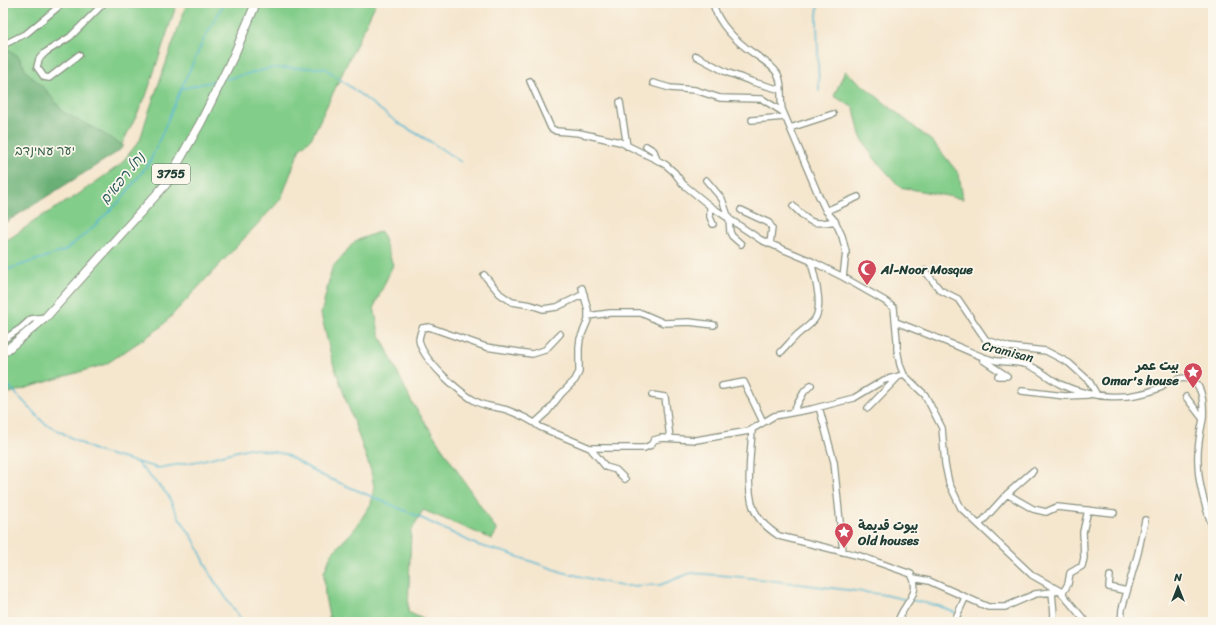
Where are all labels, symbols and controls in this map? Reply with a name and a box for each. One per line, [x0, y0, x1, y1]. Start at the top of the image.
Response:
park label: יער עמינדב [15, 139, 75, 162]
water label: נחל רפאים [93, 146, 152, 210]
road number: 3755 [152, 164, 190, 184]
mosque icon: Al-Noor Mosque [856, 258, 878, 286]
place label: Al-Noor Mosque [880, 258, 973, 281]
street label: Cramisan [980, 334, 1036, 369]
place label: بيت عمر Omar's house [1101, 354, 1179, 392]
place icon: بيت عمر Omar's house [1182, 361, 1204, 389]
place label: بيوت قديمة Old houses [857, 514, 920, 552]
place icon: بيوت قديمة Old houses [833, 521, 855, 549]
north arrow [1158, 567, 1198, 607]
text: N [1173, 568, 1182, 587]

